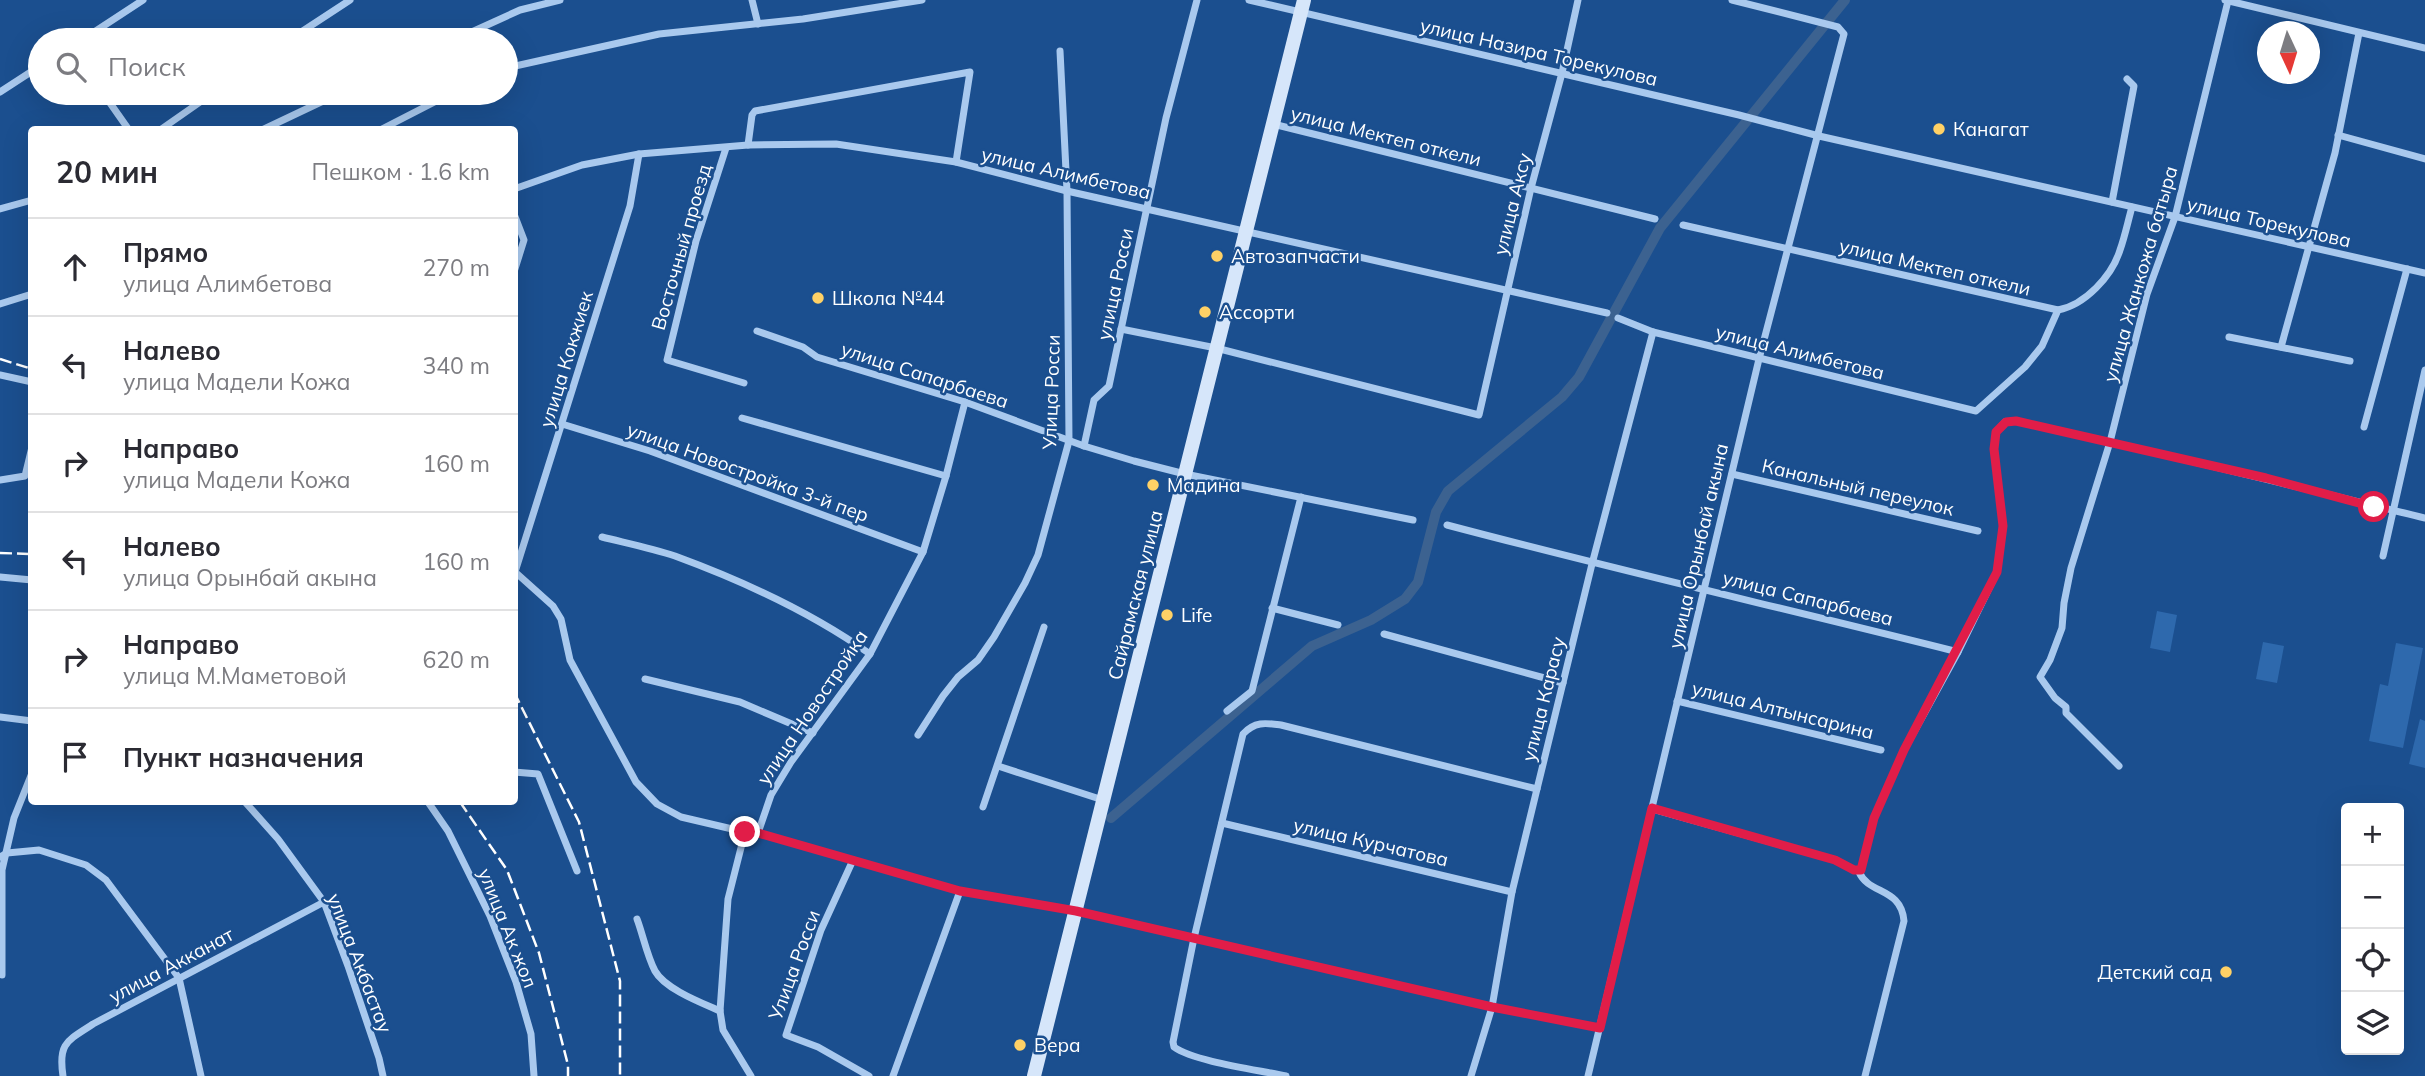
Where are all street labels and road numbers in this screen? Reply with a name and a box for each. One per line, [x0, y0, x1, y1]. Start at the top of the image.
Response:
street label: улица Назира Торекулова [1418, 13, 1660, 91]
street label: улица Мектеп откели [1288, 101, 1484, 171]
street label: улица Алимбетова [979, 142, 1153, 204]
street label: улица Аксу [1488, 150, 1536, 258]
street label: Восточный проезд [646, 161, 716, 333]
street label: улица Жанкожа батыра [2098, 163, 2182, 385]
street label: улица Торекулова [2185, 191, 2353, 253]
street label: улица Росси [1091, 226, 1139, 342]
street label: улица Мектеп откели [1837, 233, 2033, 301]
street label: улица Кокжиек [534, 287, 598, 430]
street label: улица Алимбетова [1713, 319, 1887, 385]
street label: Улица Росси [1037, 334, 1065, 451]
street label: улица Сапарбаева [838, 337, 1012, 413]
street label: улица Новостройка 3-й пер [624, 417, 872, 527]
street label: улица Орынбай акына [1663, 441, 1733, 651]
street label: Канальный переулок [1760, 453, 1957, 521]
street label: Сайрамская улица [1102, 508, 1168, 682]
street label: улица Сапарбаева [1720, 565, 1896, 631]
street label: улица Новостройка [751, 625, 873, 789]
street label: улица Карасу [1516, 634, 1570, 764]
street label: улица Алтынсарина [1690, 676, 1876, 744]
street label: улица Курчатова [1291, 812, 1451, 872]
street label: улица Ак жол [473, 865, 543, 991]
street label: улица Акбастау [322, 890, 398, 1036]
street label: Улица Росси [763, 907, 825, 1024]
street label: улица Акканат [104, 922, 238, 1008]

